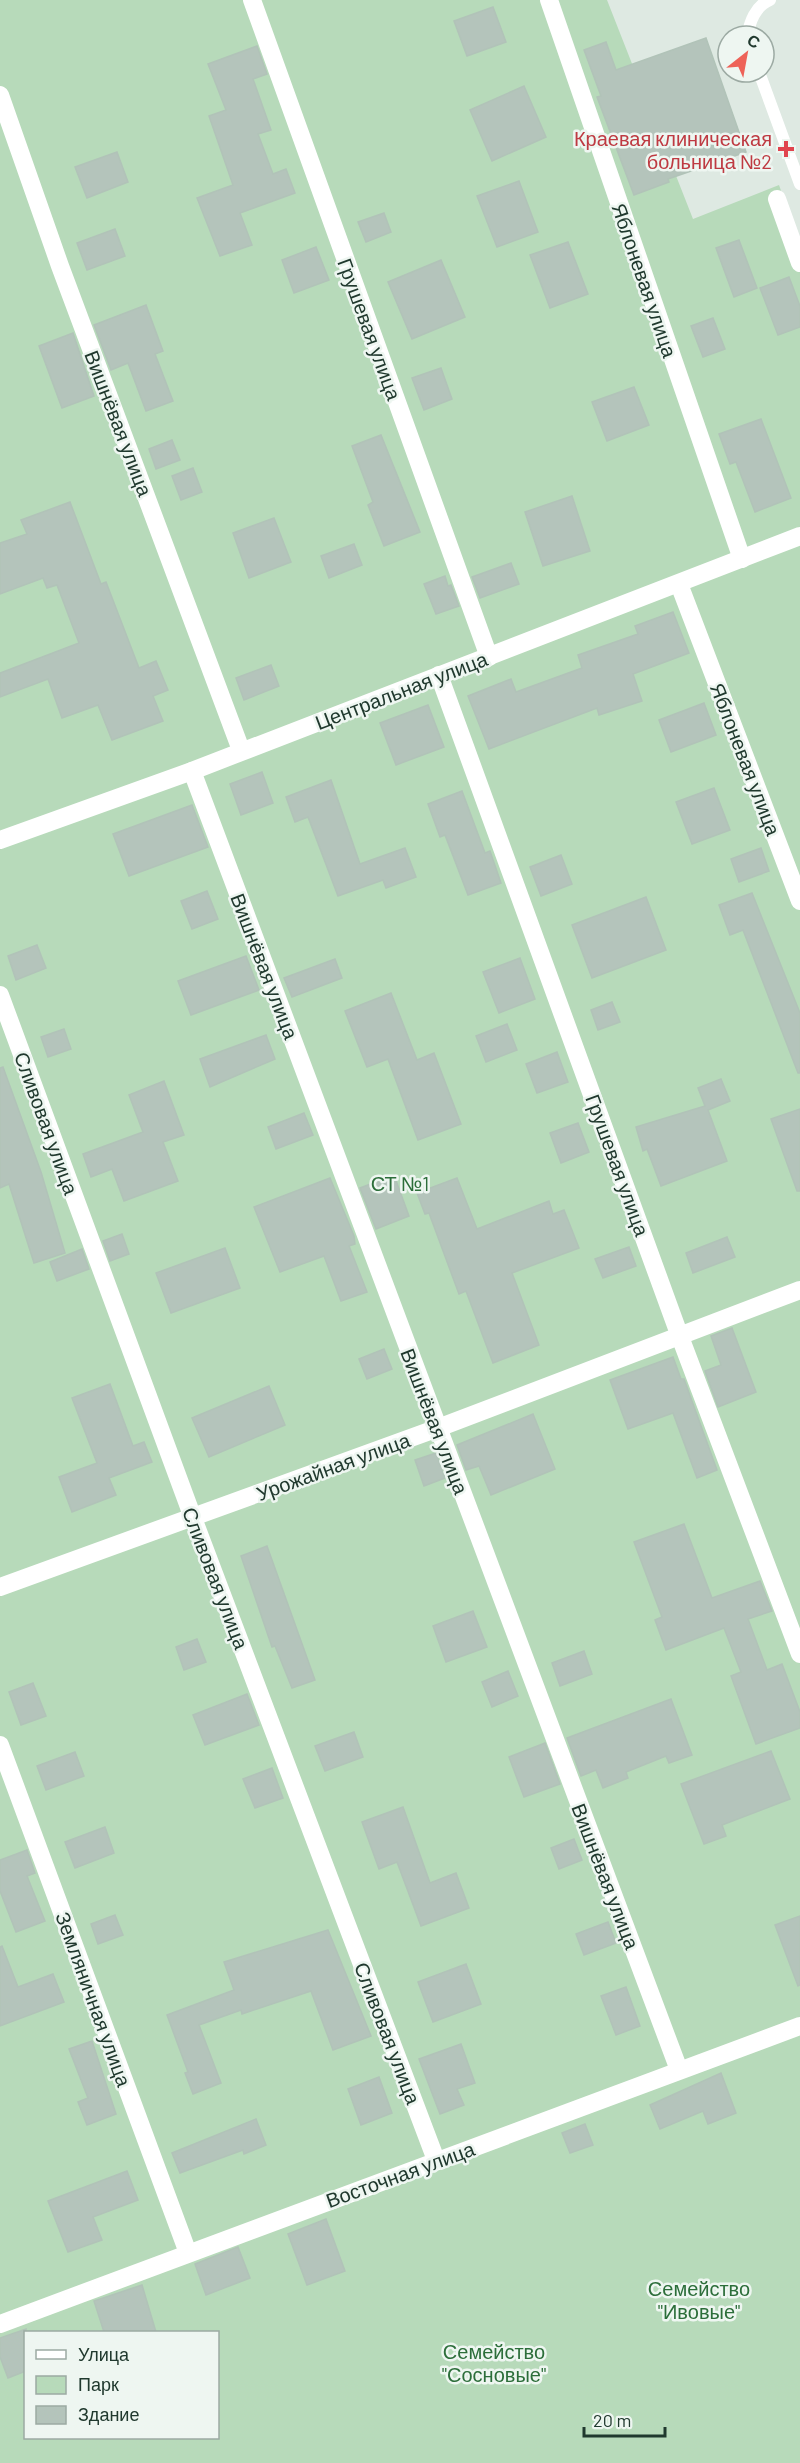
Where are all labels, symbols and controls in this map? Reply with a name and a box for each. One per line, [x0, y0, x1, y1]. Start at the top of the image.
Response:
north arrow [716, 24, 776, 84]
text: С [744, 30, 764, 52]
place label: Краевая клиническая больница №2 [574, 126, 772, 173]
marker: Краевая клиническая больница №2 [777, 140, 795, 158]
street label: Яблоневая улица [607, 200, 683, 361]
street label: Грушевая улица [333, 255, 407, 404]
street label: Вишнёвая улица [80, 347, 158, 500]
street label: Центральная улица [312, 646, 491, 734]
street label: Яблоневая улица [706, 679, 786, 840]
street label: Вишнёвая улица [226, 890, 304, 1043]
street label: Сливовая улица [10, 1048, 84, 1198]
street label: Грушевая улица [581, 1091, 655, 1240]
park label: СТ №1 [371, 1171, 429, 1195]
street label: Вишнёвая улица [396, 1345, 474, 1498]
street label: Урожайная улица [253, 1427, 414, 1505]
street label: Сливовая улица [178, 1504, 254, 1653]
street label: Вишнёвая улица [567, 1800, 645, 1953]
street label: Земляничная улица [51, 1908, 137, 2090]
street label: Сливовая улица [350, 1959, 426, 2108]
street label: Восточная улица [322, 2136, 478, 2212]
park label: Семейство "Ивовые" [648, 2276, 750, 2323]
legend [24, 2331, 219, 2439]
park label: Семейство "Сосновые" [442, 2339, 546, 2386]
text: Улица [78, 2343, 130, 2365]
text: Парк [78, 2373, 119, 2395]
scale bar [584, 2400, 665, 2438]
text: Здание [78, 2403, 139, 2425]
text: 20 m [593, 2409, 631, 2431]

